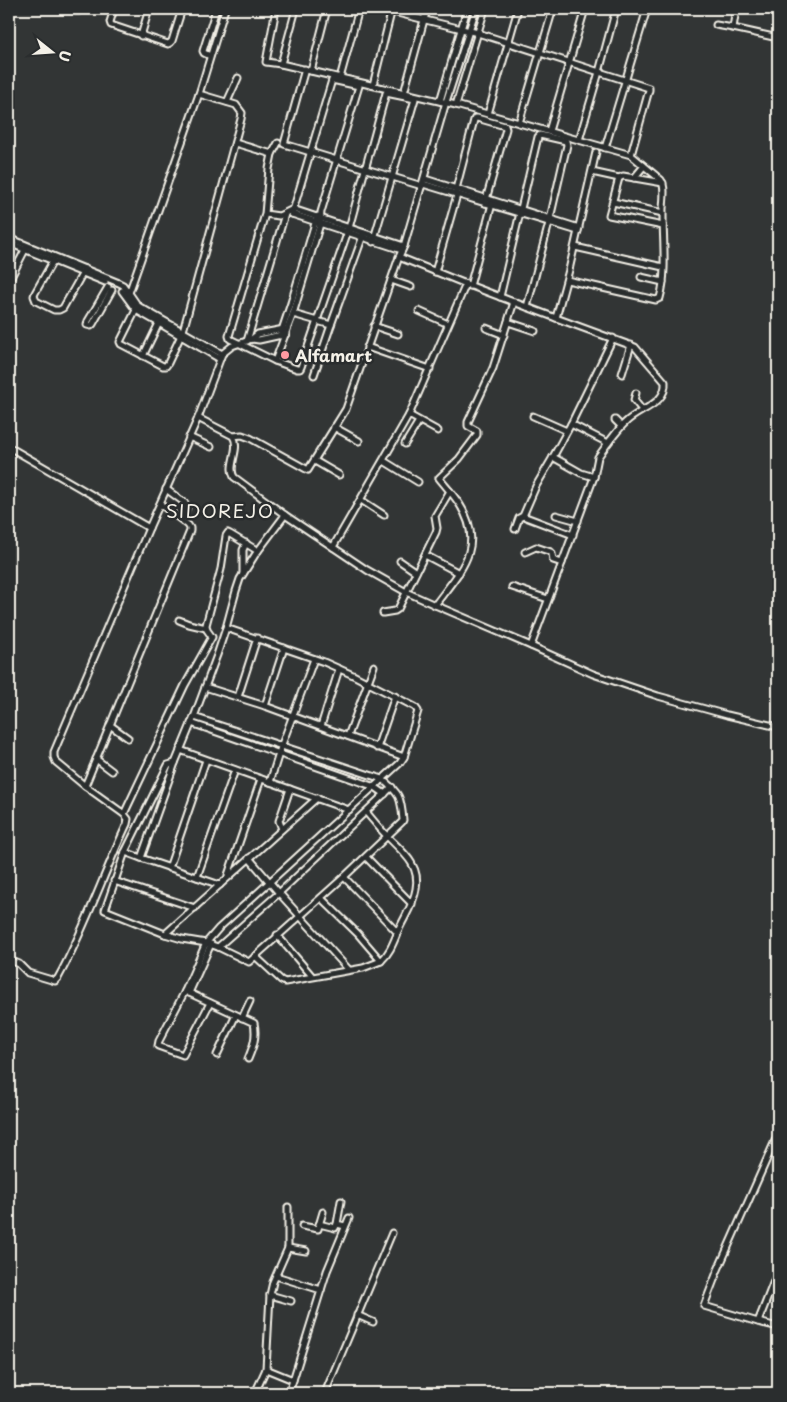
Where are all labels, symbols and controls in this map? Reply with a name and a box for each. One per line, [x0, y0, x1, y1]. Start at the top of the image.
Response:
north arrow [28, 28, 78, 78]
text: U [53, 48, 77, 64]
place label: Alfamart [295, 343, 372, 367]
marker: Alfamart [279, 349, 291, 361]
district label: SIDOREJO [166, 496, 274, 524]

